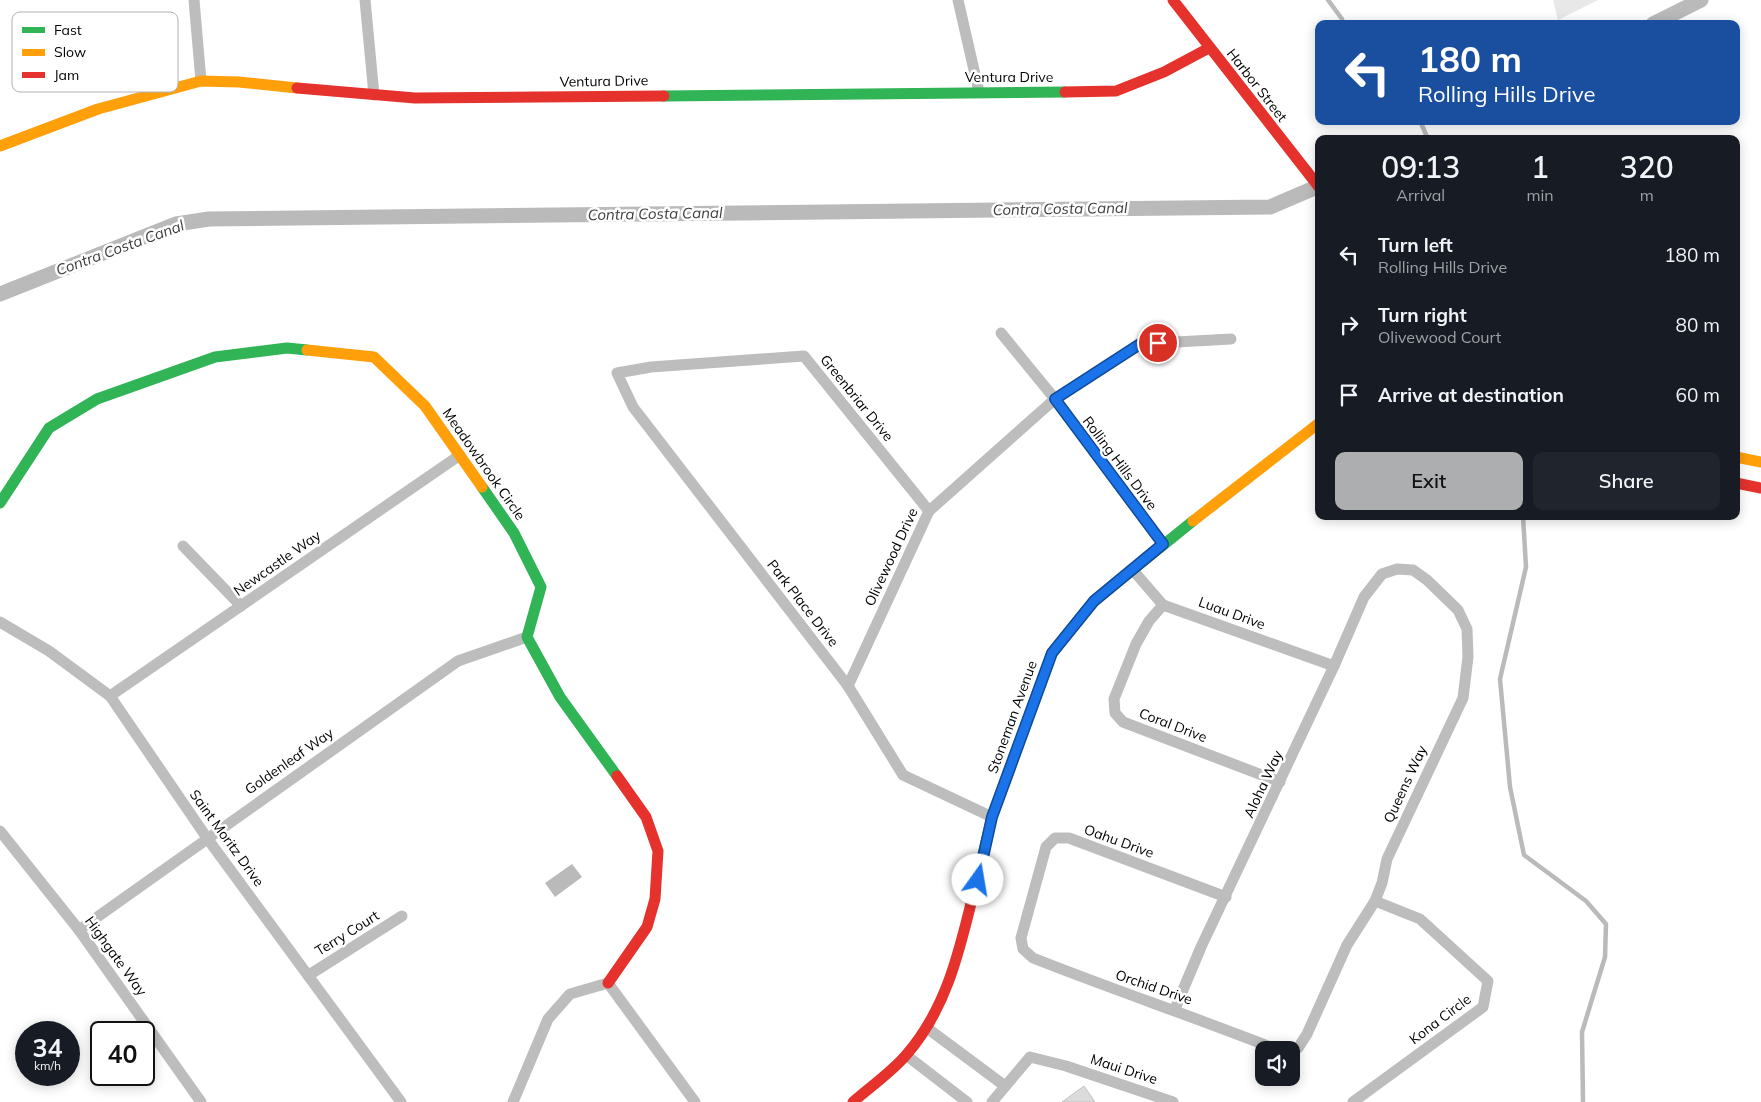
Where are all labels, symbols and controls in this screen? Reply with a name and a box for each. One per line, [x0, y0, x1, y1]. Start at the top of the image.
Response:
legend [12, 12, 178, 92]
text: Fast [54, 21, 82, 39]
text: 180 m [1418, 37, 1522, 81]
icon: left [1335, 40, 1400, 105]
text: Slow [54, 43, 86, 61]
street label: Harbor Street [1223, 45, 1291, 125]
text: Jam [54, 66, 79, 84]
street label: Ventura Drive [965, 68, 1053, 86]
street label: Ventura Drive [560, 71, 648, 91]
text: Rolling Hills Drive [1418, 80, 1596, 108]
text: 09:13 [1381, 148, 1460, 186]
text: 1 [1531, 148, 1549, 186]
text: 320 [1620, 148, 1674, 186]
text: Arrival [1396, 185, 1445, 205]
text: min [1526, 185, 1554, 205]
text: m [1640, 185, 1654, 205]
water label: Contra Costa Canal [992, 198, 1128, 219]
water label: Contra Costa Canal [587, 203, 723, 224]
water label: Contra Costa Canal [53, 215, 187, 280]
text: Turn left [1378, 233, 1453, 257]
icon: left [1335, 241, 1363, 269]
text: 180 m [1664, 243, 1720, 267]
text: Rolling Hills Drive [1378, 257, 1507, 277]
text: Turn right [1378, 303, 1467, 327]
icon: right [1335, 311, 1363, 339]
text: 80 m [1676, 313, 1720, 337]
pin [1137, 322, 1179, 364]
text: Olivewood Court [1378, 327, 1501, 347]
icon: arrive [1144, 329, 1172, 357]
street label: Greenbriar Drive [817, 351, 897, 445]
icon: arrive [1335, 381, 1363, 409]
text: Arrive at destination [1378, 383, 1564, 407]
text: 60 m [1676, 383, 1720, 407]
street label: Meadowbrook Circle [439, 405, 529, 523]
street label: Rolling Hills Drive [1079, 412, 1161, 514]
button: Exit [1335, 452, 1523, 510]
button: Share [1533, 452, 1720, 510]
street label: Olivewood Drive [860, 505, 922, 609]
street label: Newcastle Way [230, 526, 324, 600]
street label: Park Place Drive [763, 556, 843, 650]
street label: Luau Drive [1196, 593, 1268, 633]
street label: Stoneman Avenue [983, 658, 1041, 776]
street label: Coral Drive [1136, 704, 1210, 746]
street label: Goldenleaf Way [241, 723, 337, 798]
street label: Queens Way [1379, 742, 1431, 826]
street label: Aloha Way [1240, 747, 1287, 821]
street label: Saint Moritz Drive [186, 786, 268, 890]
street label: Oahu Drive [1082, 820, 1156, 862]
position arrow [951, 853, 1003, 905]
street label: Terry Court [312, 906, 382, 960]
street label: Highgate Way [81, 913, 151, 1000]
street label: Orchid Drive [1113, 965, 1195, 1009]
street label: Kona Circle [1406, 990, 1474, 1048]
speed limit sign: 40 [90, 1021, 155, 1086]
text: 34 [32, 1032, 63, 1063]
map controls [1255, 1041, 1300, 1086]
button: sound [1255, 1041, 1300, 1086]
street label: Maui Drive [1088, 1050, 1160, 1088]
text: km/h [34, 1058, 61, 1073]

